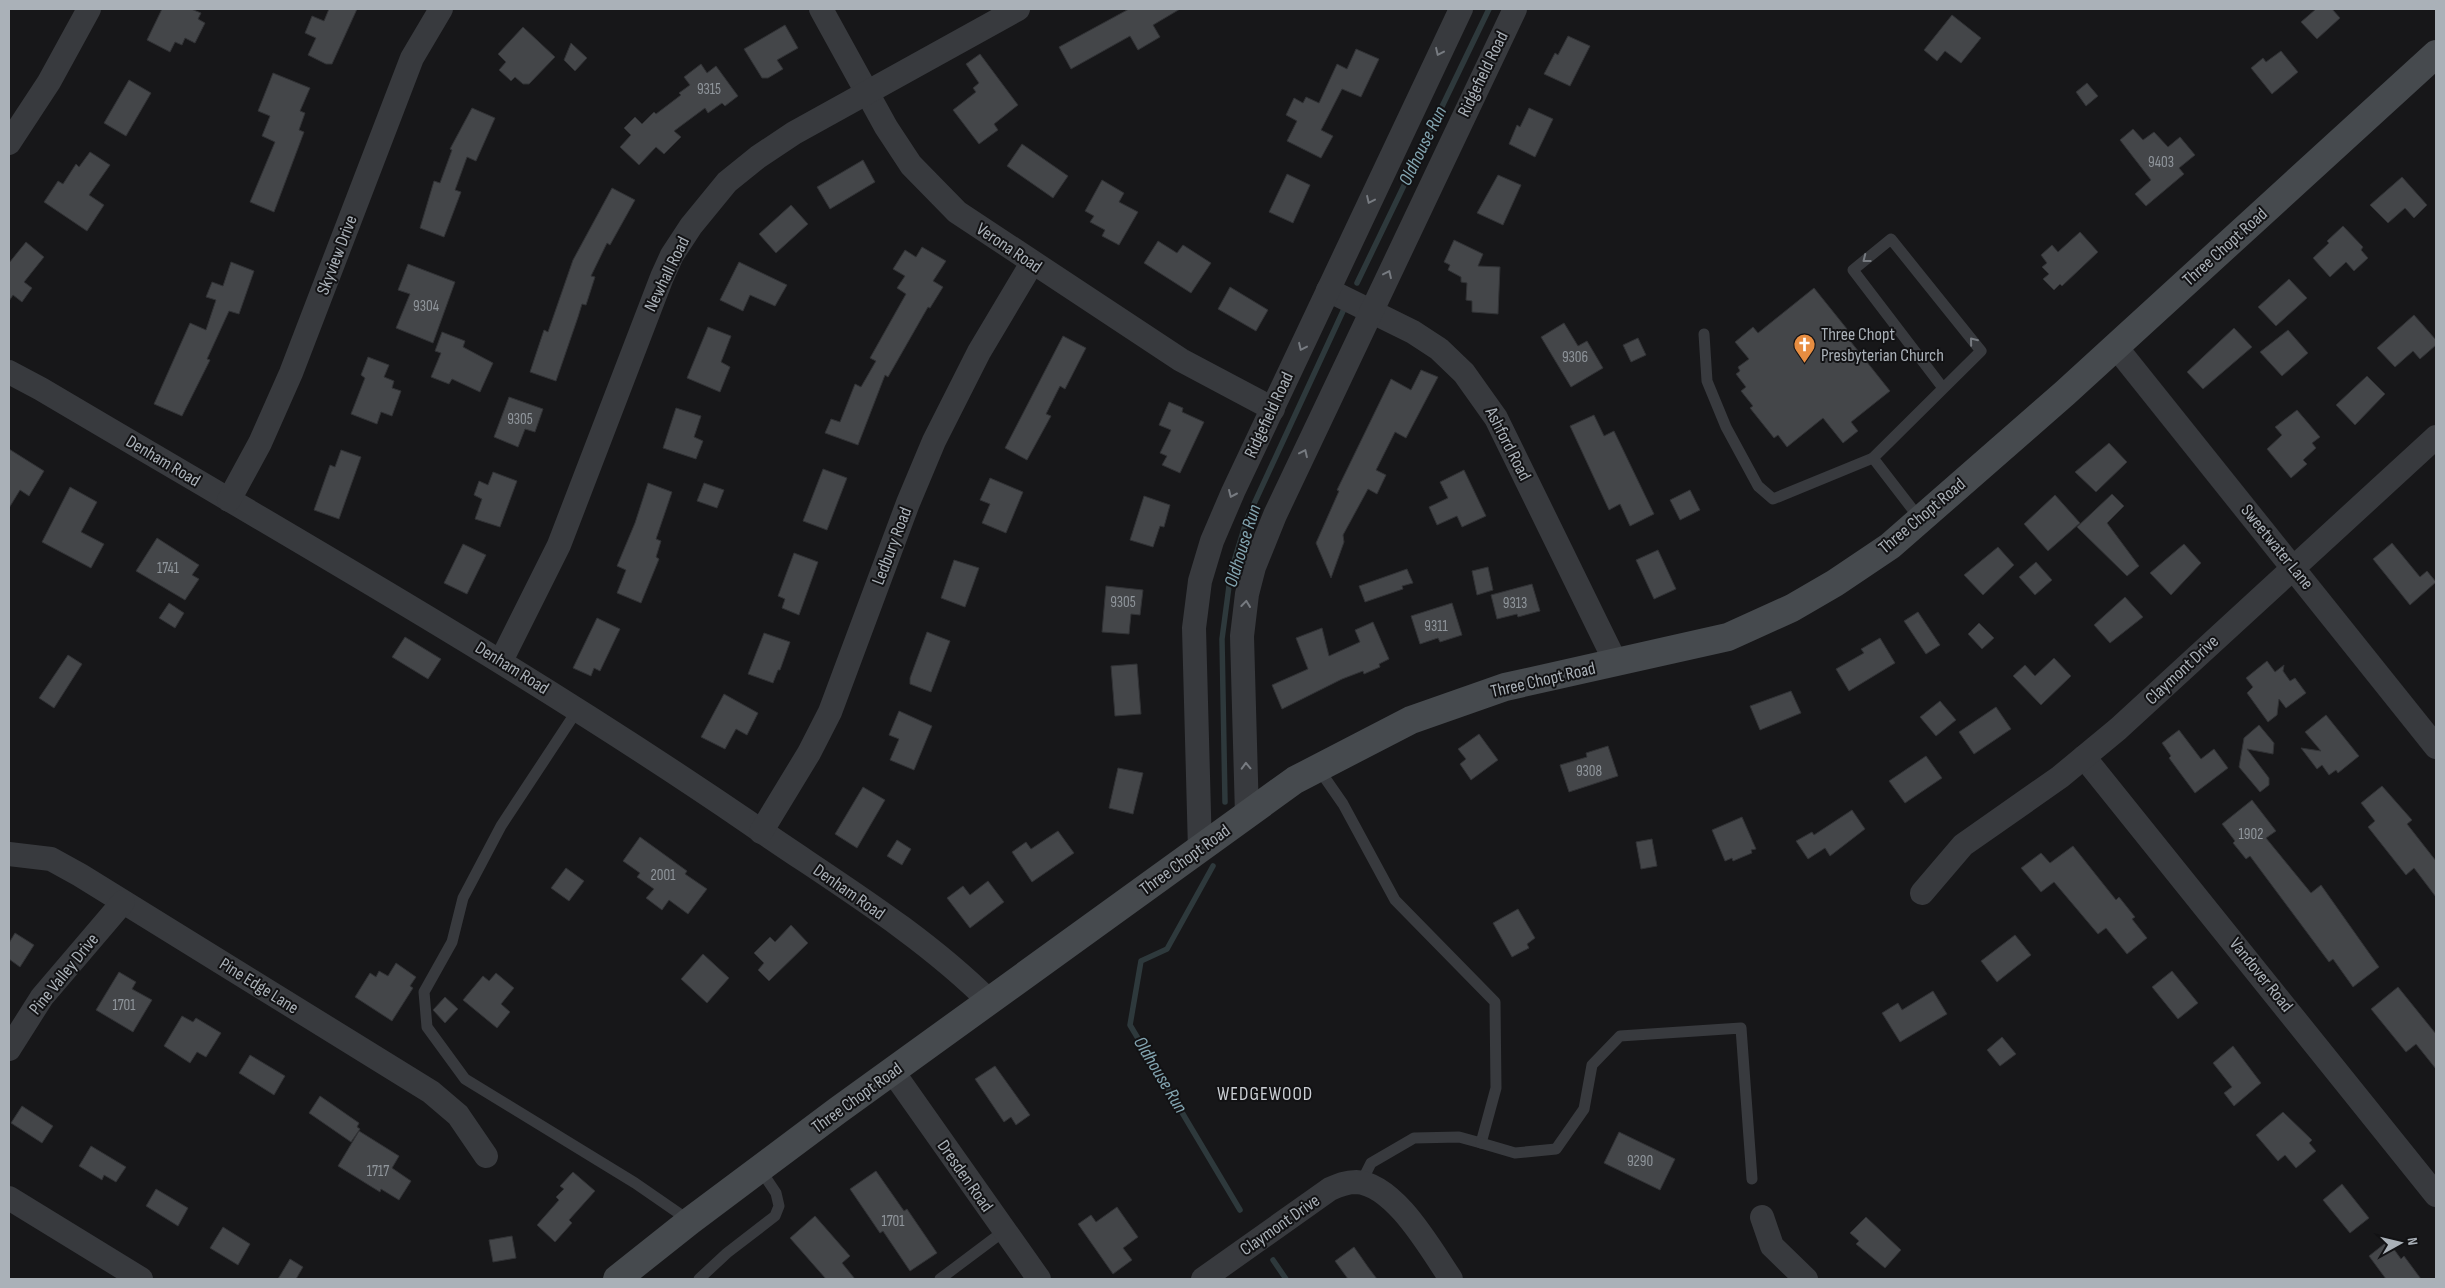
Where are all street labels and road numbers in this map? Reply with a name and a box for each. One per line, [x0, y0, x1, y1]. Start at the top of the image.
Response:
street label: Ridgefield Road [1453, 28, 1513, 120]
street label: Three Chopt Road [2178, 203, 2272, 291]
street label: Skyview Drive [312, 212, 362, 298]
street label: Verona Road [972, 218, 1046, 278]
street label: Newhall Road [640, 233, 694, 315]
street label: Ridgefield Road [1240, 369, 1298, 461]
street label: Ashford Road [1480, 403, 1535, 484]
street label: Denham Road [122, 431, 204, 491]
street label: Three Chopt Road [1874, 474, 1970, 558]
street label: Sweetwater Lane [2236, 500, 2318, 594]
street label: Ledbury Road [868, 504, 916, 588]
street label: Claymont Drive [2141, 631, 2223, 709]
street label: Denham Road [471, 637, 553, 699]
street label: Three Chopt Road [1489, 658, 1597, 702]
street label: Three Chopt Road [1136, 820, 1234, 900]
street label: Denham Road [809, 860, 889, 924]
street label: Pine Valley Drive [25, 929, 103, 1019]
street label: Vandover Road [2225, 934, 2297, 1016]
street label: Pine Edge Lane [216, 953, 302, 1019]
street label: Three Chopt Road [808, 1058, 906, 1138]
street label: Dresden Road [933, 1136, 997, 1216]
street label: Claymont Drive [1236, 1190, 1324, 1260]

